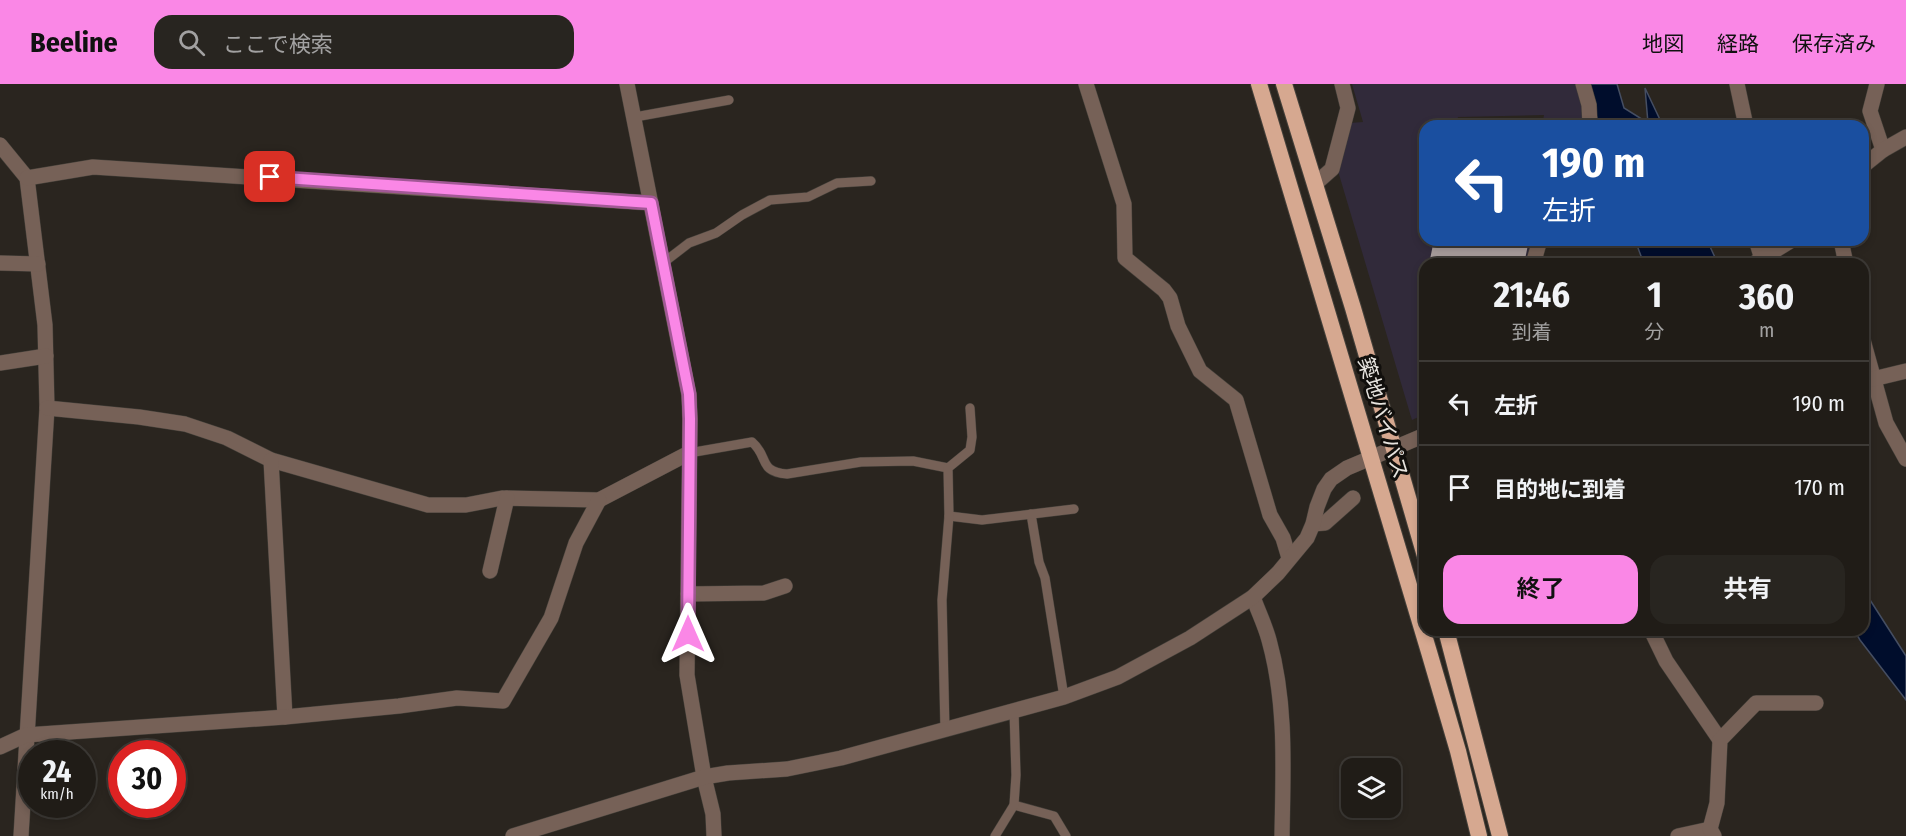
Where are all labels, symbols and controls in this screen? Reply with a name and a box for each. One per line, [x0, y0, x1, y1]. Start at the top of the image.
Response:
search box [154, 15, 574, 69]
text: Beeline [30, 26, 118, 59]
icon: search [175, 26, 208, 59]
text: ここで検索 [223, 31, 333, 58]
text: 地図 [1642, 31, 1684, 57]
text: 経路 [1717, 31, 1759, 57]
text: 保存済み [1792, 31, 1876, 57]
text: 190 m [1542, 138, 1645, 188]
icon: left [1443, 144, 1521, 222]
pin [244, 151, 295, 202]
icon: arrive [253, 160, 286, 193]
text: 左折 [1542, 195, 1596, 227]
text: 21:46 [1493, 273, 1570, 317]
text: 1 [1647, 273, 1662, 317]
text: 360 [1739, 275, 1795, 319]
text: m [1759, 318, 1774, 342]
text: 到着 [1512, 320, 1552, 344]
text: 分 [1645, 320, 1665, 344]
street label: 築地バイパス [1352, 354, 1414, 482]
icon: left [1443, 387, 1476, 420]
text: 190 m [1792, 390, 1845, 417]
text: 左折 [1494, 392, 1538, 419]
icon: arrive [1443, 471, 1476, 504]
text: 170 m [1794, 474, 1845, 501]
text: 目的地に到着 [1494, 476, 1626, 503]
button: 終了 [1443, 555, 1638, 624]
button: 共有 [1650, 555, 1845, 624]
position arrow [656, 602, 720, 666]
speed limit sign: 30 [108, 740, 186, 818]
text: 24 [43, 754, 71, 790]
map controls [1341, 758, 1401, 818]
button: layers [1341, 758, 1401, 818]
text: km/h [40, 785, 74, 803]

